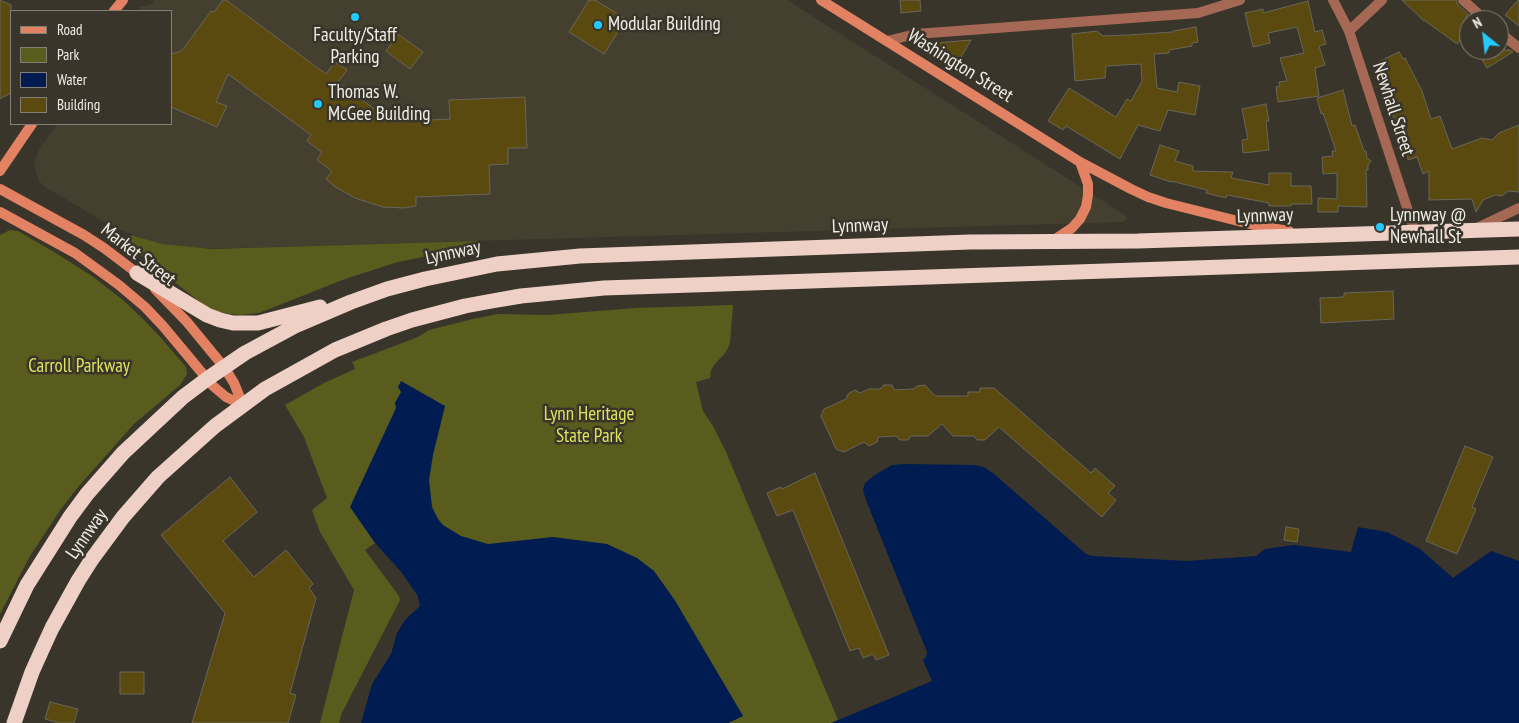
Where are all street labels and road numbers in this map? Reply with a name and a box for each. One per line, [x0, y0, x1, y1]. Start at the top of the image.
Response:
street label: Washington Street [903, 24, 1017, 108]
street label: Newhall Street [1367, 59, 1419, 159]
street label: Lynnway [1237, 204, 1293, 228]
street label: Lynnway [832, 214, 888, 238]
street label: Market Street [96, 219, 180, 291]
street label: Lynnway [423, 236, 483, 270]
street label: Lynnway [62, 504, 112, 564]

